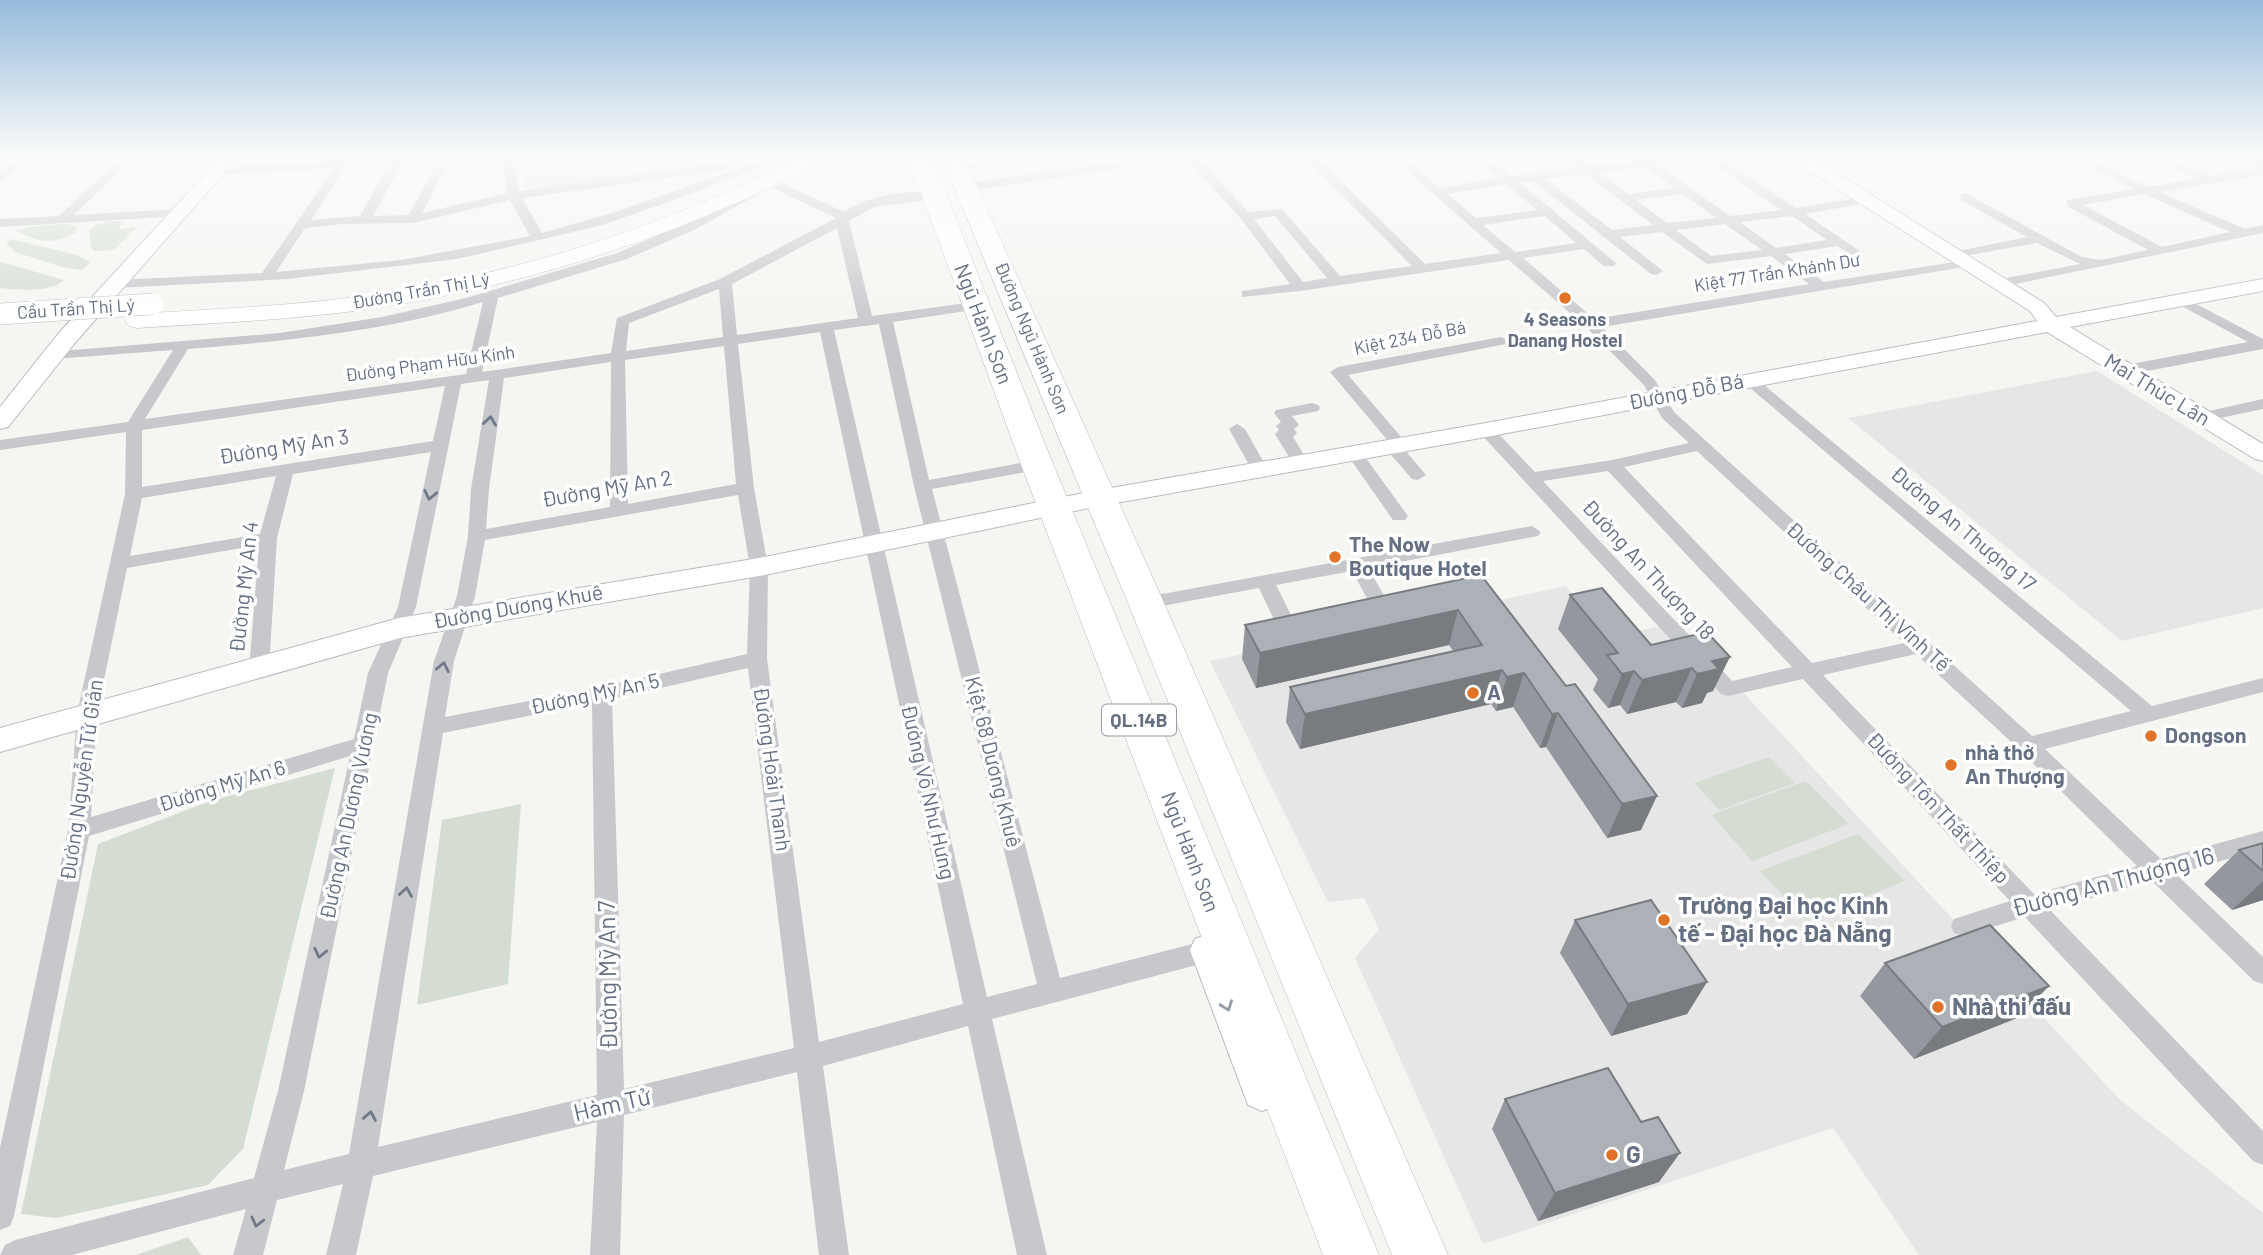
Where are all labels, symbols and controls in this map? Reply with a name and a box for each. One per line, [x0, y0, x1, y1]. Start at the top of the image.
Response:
street label: Kiệt 77 Trần Khánh Dư [1692, 248, 1862, 296]
street label: Đường Ngũ Hành Sơn [991, 258, 1075, 417]
street label: Ngũ Hành Sơn [950, 260, 1019, 387]
street label: Đường Trần Thị Lý [350, 267, 491, 313]
marker: 4 Seasons Danang Hostel [1557, 290, 1573, 306]
street label: Cầu Trần Thị Lý [16, 293, 136, 323]
place label: 4 Seasons Danang Hostel [1508, 308, 1622, 351]
street label: Kiệt 234 Đỗ Bá [1352, 315, 1468, 359]
street label: Đường Phạm Hữu Kính [344, 340, 516, 386]
street label: Mai Thúc Lân [2100, 347, 2215, 430]
street label: Đường Đỗ Bá [1626, 367, 1745, 414]
one-way arrow [482, 415, 497, 427]
street label: Đường Mỹ An 3 [217, 423, 351, 468]
street label: Đường An Thượng 17 [1886, 460, 2042, 596]
street label: Đường Mỹ An 2 [540, 464, 674, 511]
one-way arrow [424, 489, 439, 501]
street label: Đường An Thượng 18 [1578, 494, 1720, 644]
street label: Đường Châu Thị Vĩnh Tế [1782, 516, 1956, 676]
street label: Đường Mỹ An 4 [223, 520, 262, 654]
place label: The Now Boutique Hotel [1349, 531, 1487, 580]
marker: The Now Boutique Hotel [1327, 549, 1343, 565]
street label: Đường Dương Khuê [431, 578, 605, 633]
one-way arrow [435, 661, 449, 673]
street label: Đường Mỹ An 5 [528, 667, 662, 718]
street label: Kiệt 68 Dương Khuê [961, 673, 1028, 850]
street label: Đường Nguyễn Tử Giản [54, 678, 107, 882]
place label: A [1487, 679, 1501, 704]
street label: Đường Hoài Thanh [750, 685, 797, 852]
marker: A [1465, 685, 1481, 701]
street label: Đường Võ Như Hưng [897, 702, 962, 882]
road number: QL.14B [1102, 705, 1176, 736]
street label: Đường An Dương Vương [313, 710, 382, 921]
place label: Dongson [2165, 722, 2247, 747]
street label: Đường Tôn Thất Thiệp [1862, 726, 2016, 888]
marker: Dongson [2143, 728, 2159, 744]
place label: nhà thờ An Thượng [1965, 739, 2065, 788]
street label: Đường Mỹ An 6 [155, 753, 288, 816]
marker: nhà thờ An Thượng [1943, 757, 1959, 773]
street label: Ngũ Hành Sơn [1157, 788, 1226, 915]
street label: Đường An Thượng 16 [2008, 840, 2217, 922]
one-way arrow [398, 886, 413, 898]
place label: Trường Đại học Kinh tế - Đại học Đà Nẵng [1678, 890, 1891, 947]
street label: Đường Mỹ An 7 [591, 900, 622, 1050]
marker: Trường Đại học Kinh tế - Đại học Đà Nẵng [1656, 912, 1672, 928]
one-way arrow [314, 947, 329, 959]
place label: Nhà thi đấu [1952, 991, 2071, 1020]
one-way arrow [1219, 999, 1233, 1011]
marker: Nhà thi đấu [1930, 999, 1946, 1015]
street label: Hàm Tử [570, 1080, 654, 1126]
one-way arrow [362, 1110, 377, 1122]
place label: G [1626, 1139, 1641, 1168]
marker: G [1604, 1147, 1620, 1163]
one-way arrow [251, 1216, 265, 1228]

